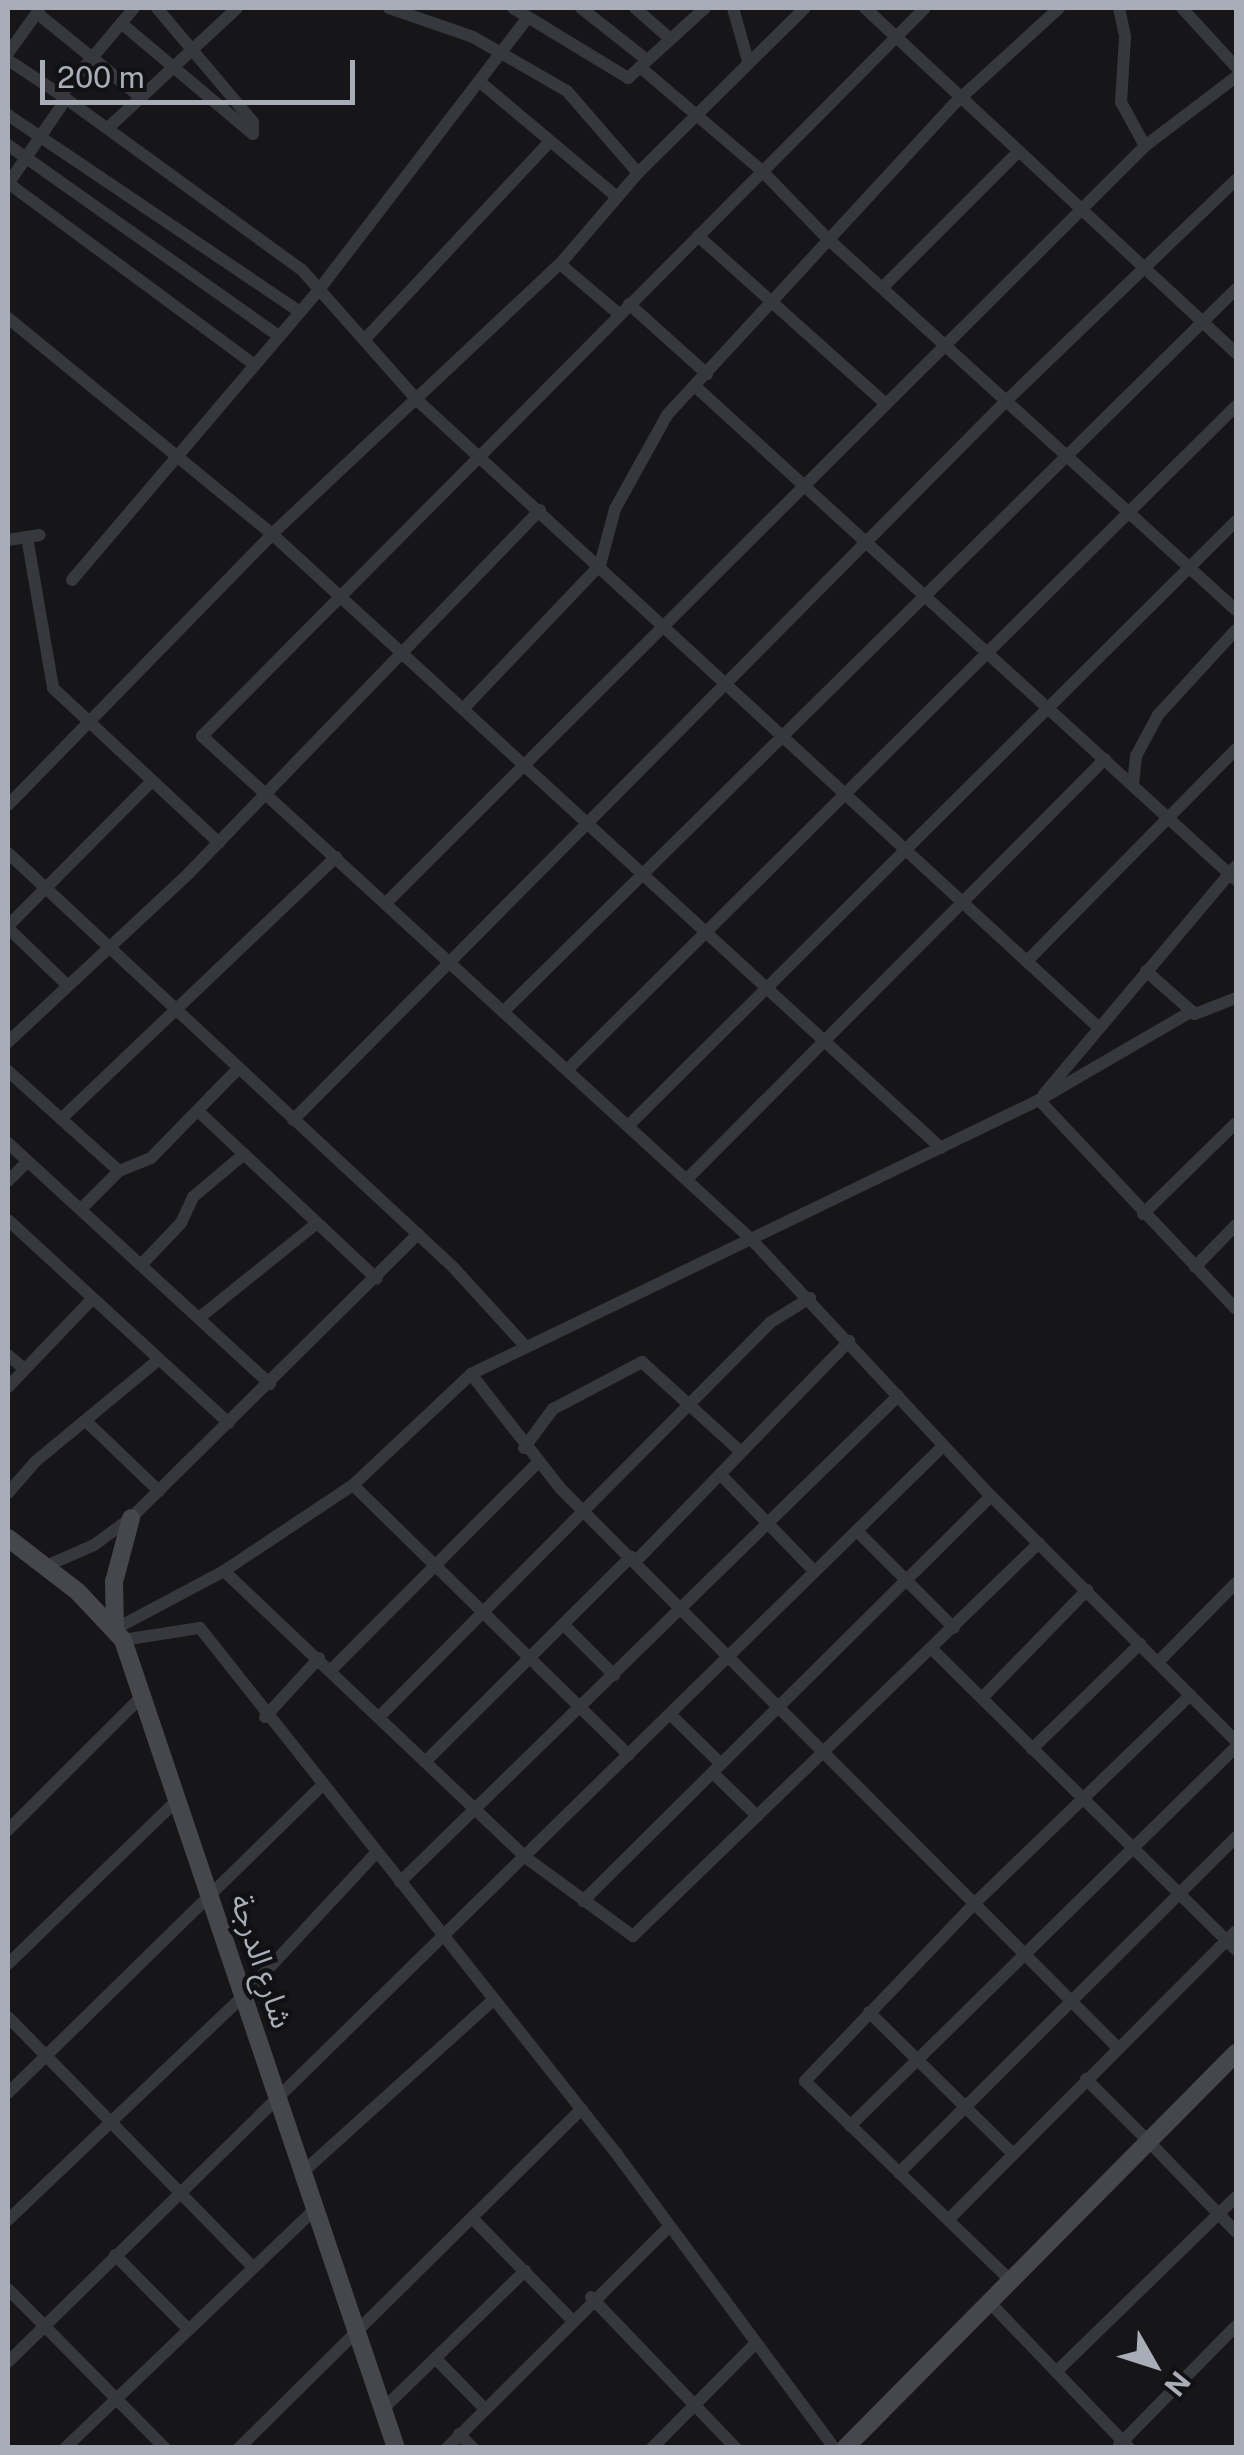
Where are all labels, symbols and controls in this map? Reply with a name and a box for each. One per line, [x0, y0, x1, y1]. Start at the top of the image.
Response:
scale bar [45, 40, 360, 102]
text: 200 m [57, 59, 145, 95]
street label: شارع الدرجة [223, 1889, 301, 2033]
north arrow [1104, 2315, 1204, 2415]
text: N [1158, 2365, 1197, 2403]

